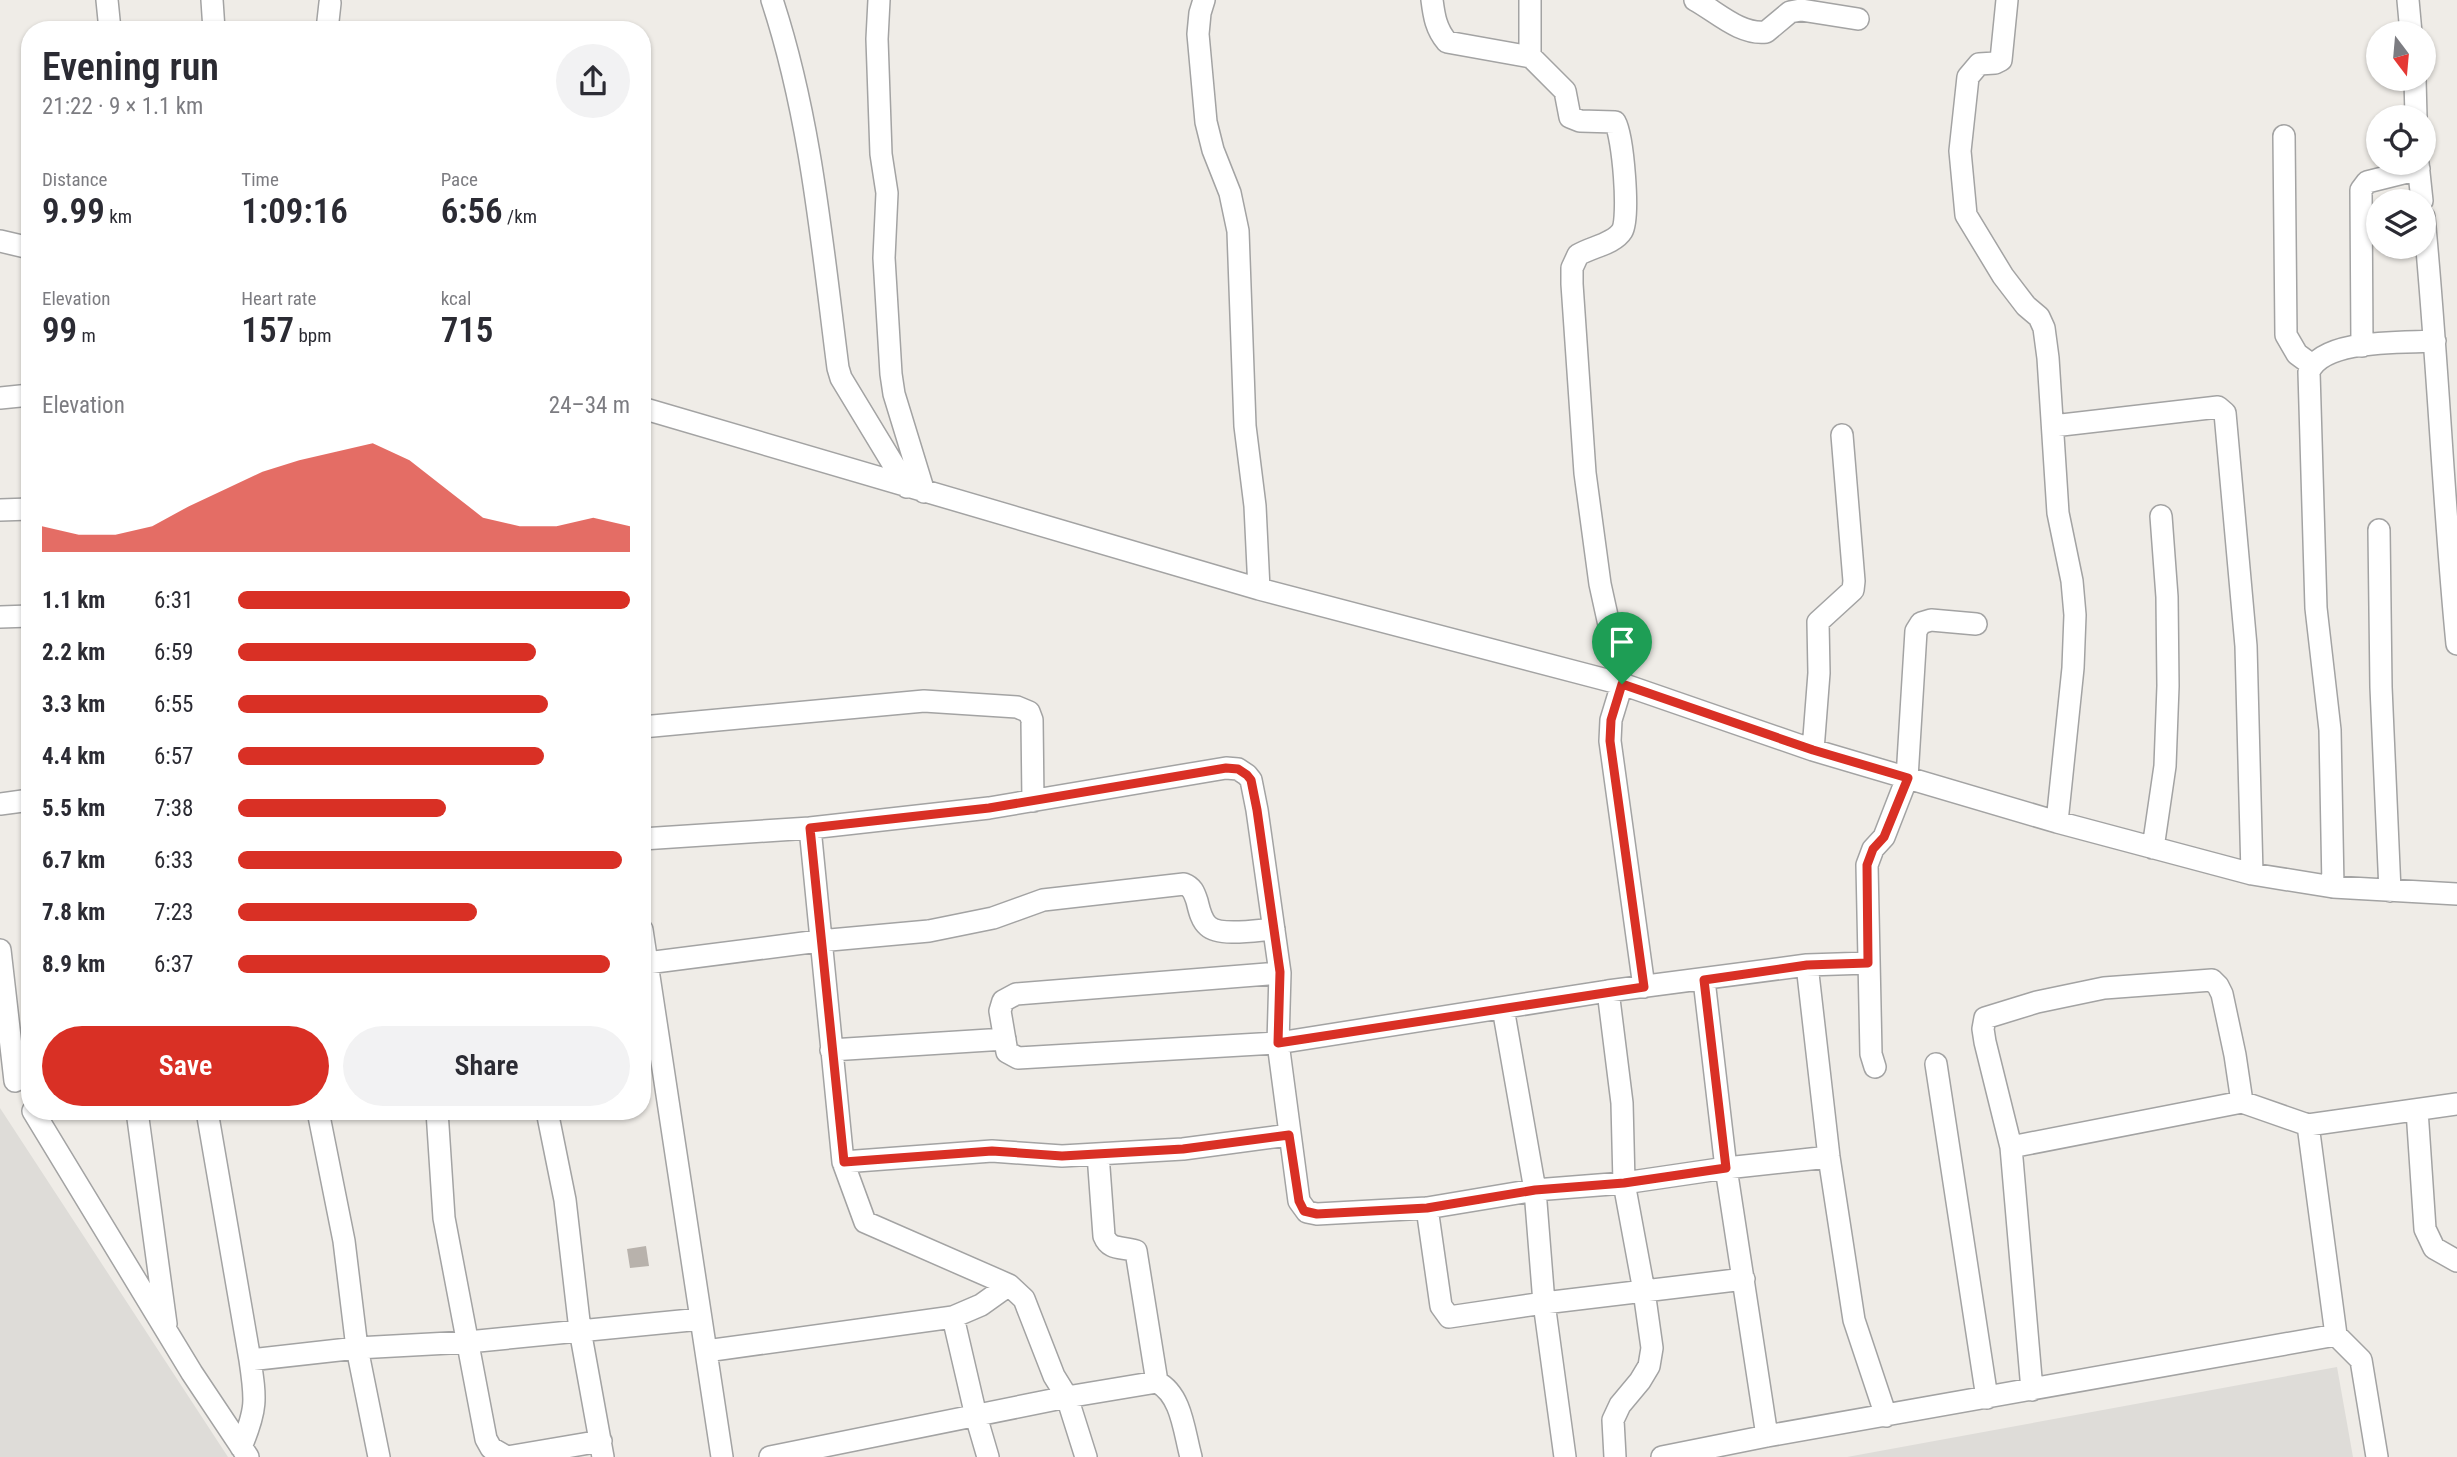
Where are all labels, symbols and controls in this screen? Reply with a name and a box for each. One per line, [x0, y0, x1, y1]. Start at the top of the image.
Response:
north arrow [2366, 21, 2436, 91]
map controls [2366, 21, 2436, 259]
button: share [556, 44, 630, 118]
text: Evening run [42, 45, 219, 89]
text: 21:22 · 9 × 1.1 km [42, 93, 203, 120]
button: locate [2366, 105, 2436, 175]
text: Distance [42, 168, 107, 191]
text: Time [241, 168, 279, 191]
text: Pace [441, 168, 478, 191]
button: layers [2366, 189, 2436, 259]
text: 9.99 [42, 191, 105, 232]
text: 1:09:16 [241, 191, 348, 232]
text: 6:56 [441, 191, 503, 232]
text: km [105, 205, 132, 228]
text: /km [503, 205, 537, 228]
text: Elevation [42, 287, 110, 310]
text: Heart rate [241, 287, 316, 310]
text: kcal [441, 287, 471, 310]
text: 99 [42, 310, 77, 351]
text: 157 [241, 310, 294, 351]
text: 715 [441, 310, 493, 351]
text: m [77, 324, 96, 347]
text: bpm [294, 324, 332, 347]
text: Elevation [42, 392, 125, 419]
text: 24–34 m [549, 392, 630, 419]
text: 1.1 km [42, 587, 105, 614]
text: 6:31 [154, 587, 193, 614]
pin [1592, 612, 1652, 684]
icon: arrive [1603, 623, 1641, 661]
text: 2.2 km [42, 639, 105, 666]
text: 6:59 [154, 639, 193, 666]
text: 3.3 km [42, 691, 105, 718]
text: 6:55 [154, 691, 193, 718]
text: 4.4 km [42, 743, 105, 770]
text: 6:57 [154, 743, 193, 770]
text: 5.5 km [42, 795, 105, 822]
text: 7:38 [154, 795, 193, 822]
text: 6.7 km [42, 847, 105, 874]
text: 6:33 [154, 847, 193, 874]
text: 7.8 km [42, 899, 105, 926]
text: 7:23 [154, 899, 193, 926]
text: 8.9 km [42, 951, 105, 978]
text: 6:37 [154, 951, 193, 978]
button: Save [42, 1026, 329, 1106]
button: Share [343, 1026, 630, 1106]

